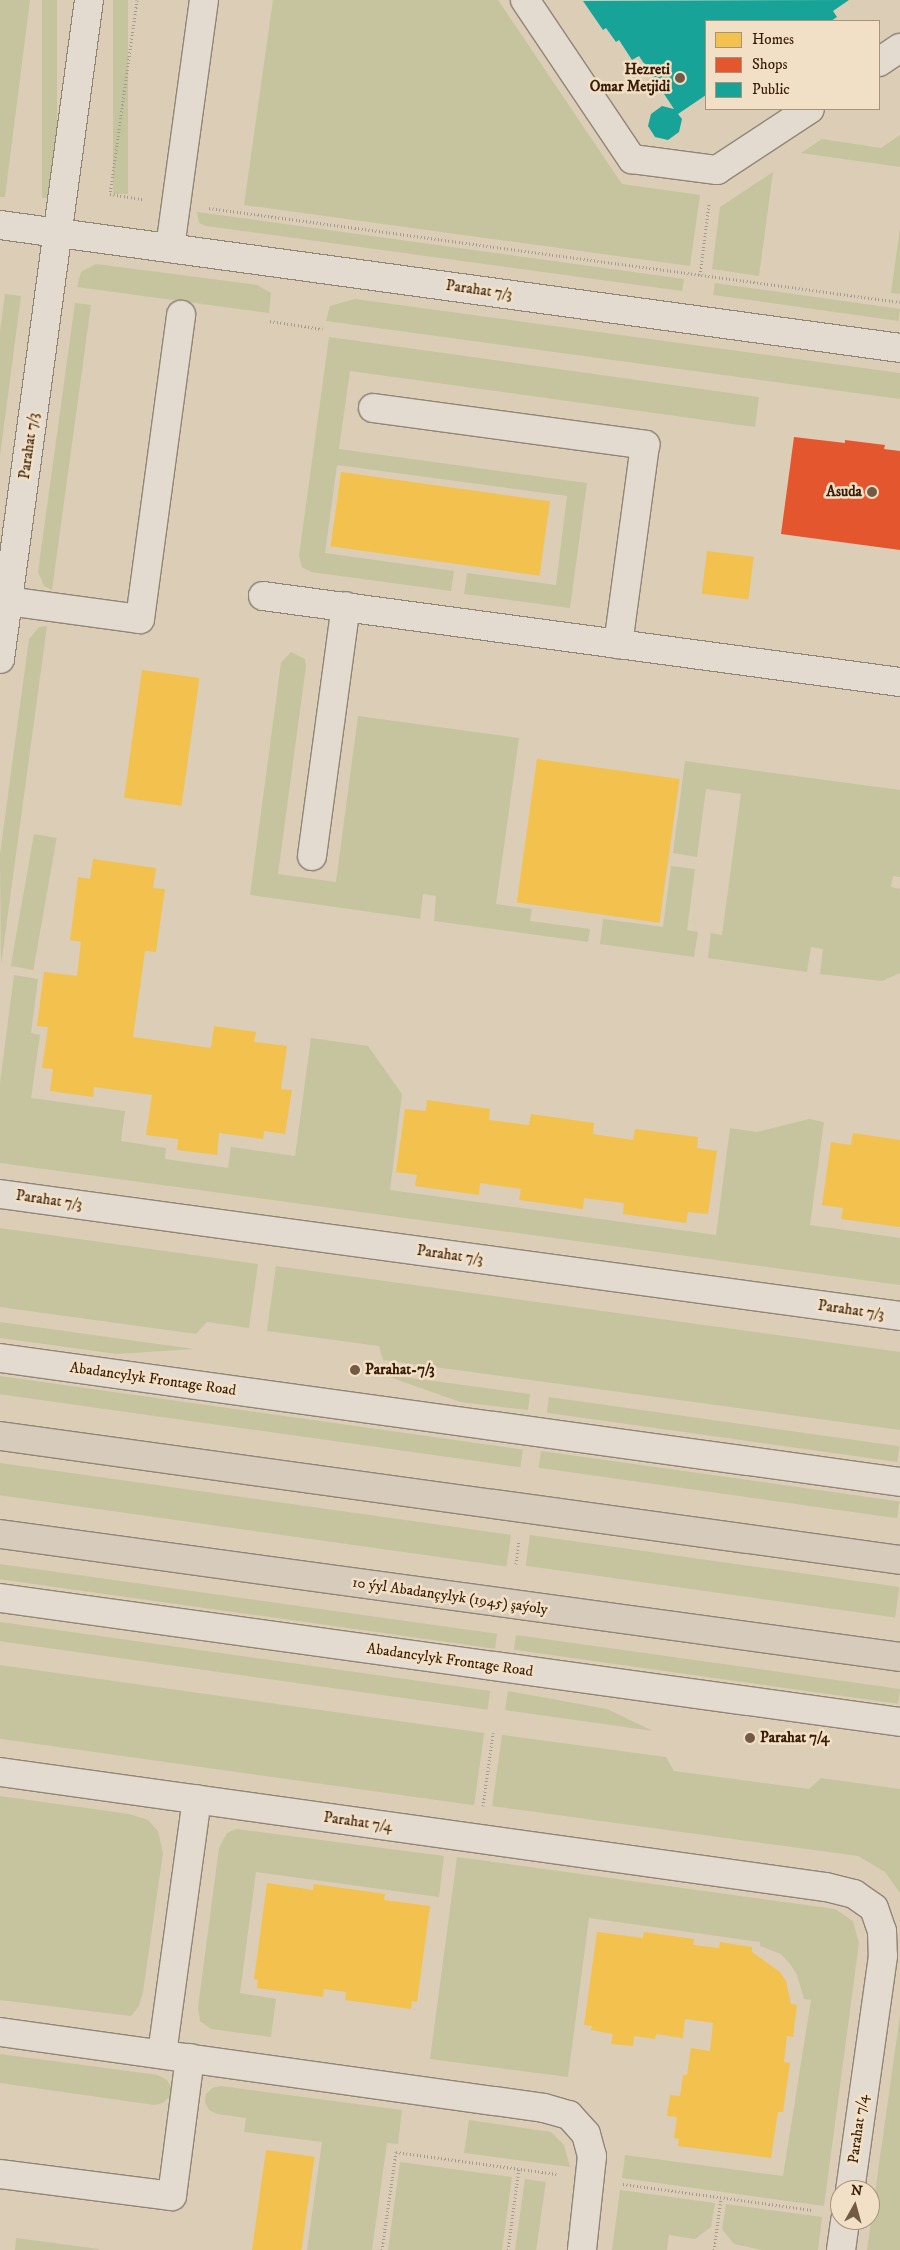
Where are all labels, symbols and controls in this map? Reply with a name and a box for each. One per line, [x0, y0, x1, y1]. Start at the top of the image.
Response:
legend [705, 20, 880, 110]
text: Homes [752, 30, 794, 49]
text: Shops [752, 55, 788, 74]
place label: Hezreti Omar Metjidi [590, 60, 670, 95]
marker: Hezreti Omar Metjidi [674, 72, 686, 84]
text: Public [752, 80, 790, 99]
street label: Parahat 7/3 [445, 276, 513, 304]
street label: Parahat 7/3 [15, 412, 43, 480]
place label: Asuda [826, 483, 862, 501]
marker: Asuda [866, 486, 878, 498]
street label: Parahat 7/3 [15, 1186, 83, 1214]
street label: Parahat 7/3 [416, 1241, 484, 1269]
street label: Parahat 7/3 [817, 1296, 885, 1324]
street label: Abadancylyk Frontage Road [69, 1358, 237, 1400]
place label: Parahat-7/3 [365, 1361, 435, 1379]
marker: Parahat-7/3 [349, 1364, 361, 1376]
street label: 10 ýyl Abadançylyk (1945) şaýoly [351, 1573, 549, 1619]
street label: Abadancylyk Frontage Road [366, 1639, 534, 1681]
place label: Parahat 7/4 [760, 1729, 829, 1747]
marker: Parahat 7/4 [744, 1732, 756, 1744]
street label: Parahat 7/4 [322, 1808, 394, 1836]
street label: Parahat 7/4 [844, 2093, 872, 2165]
north arrow [830, 2180, 880, 2230]
text: N [850, 2181, 864, 2201]

